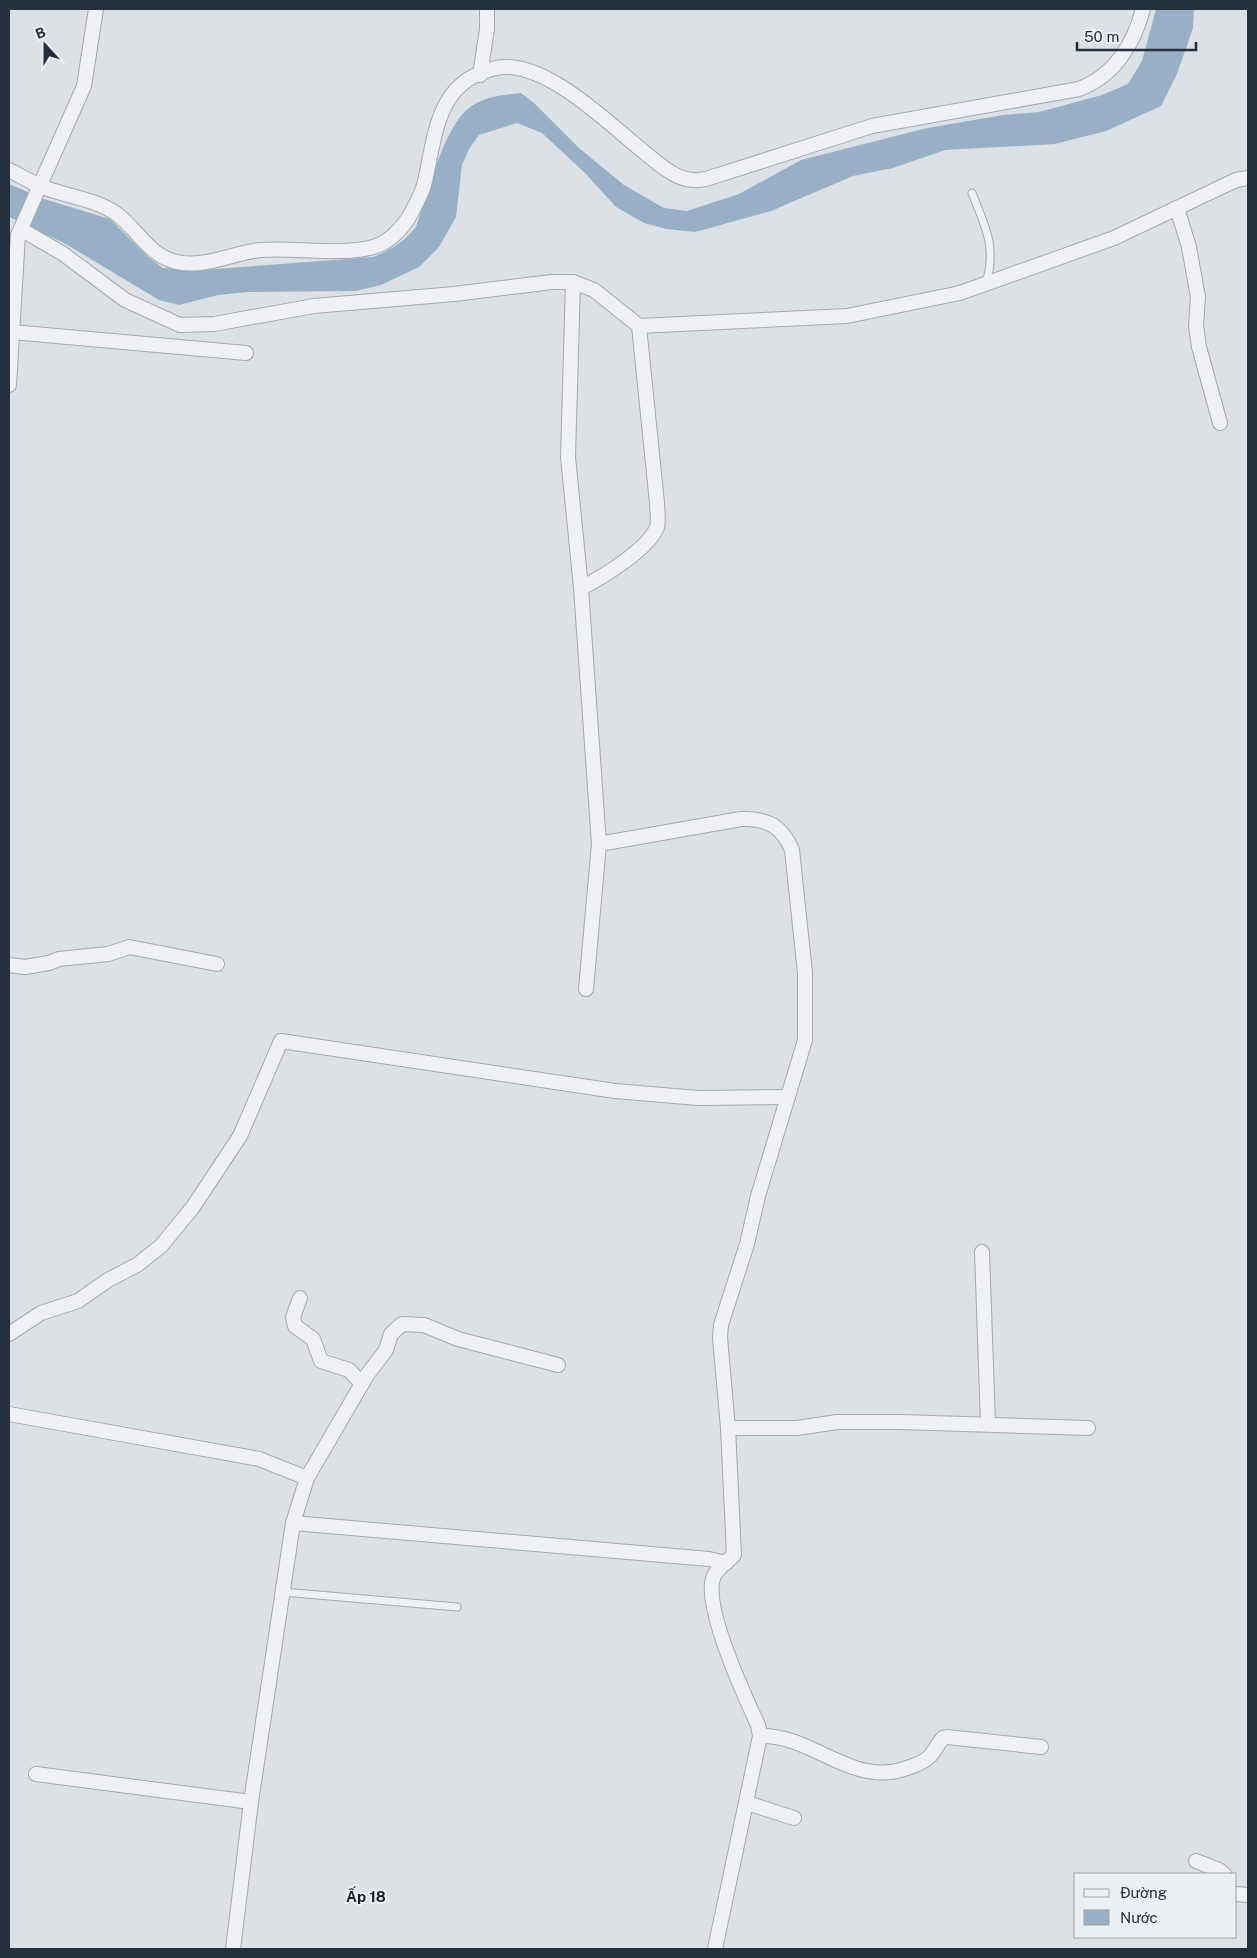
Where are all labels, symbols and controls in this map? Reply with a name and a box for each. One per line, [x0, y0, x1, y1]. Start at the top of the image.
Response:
north arrow [20, 20, 70, 70]
scale bar [1077, 20, 1196, 52]
text: B [33, 24, 48, 42]
text: 50 m [1084, 28, 1119, 45]
legend [1074, 1873, 1237, 1938]
text: Đường [1120, 1884, 1167, 1901]
district label: Ấp 18 [346, 1886, 386, 1905]
text: Nước [1120, 1909, 1158, 1926]

